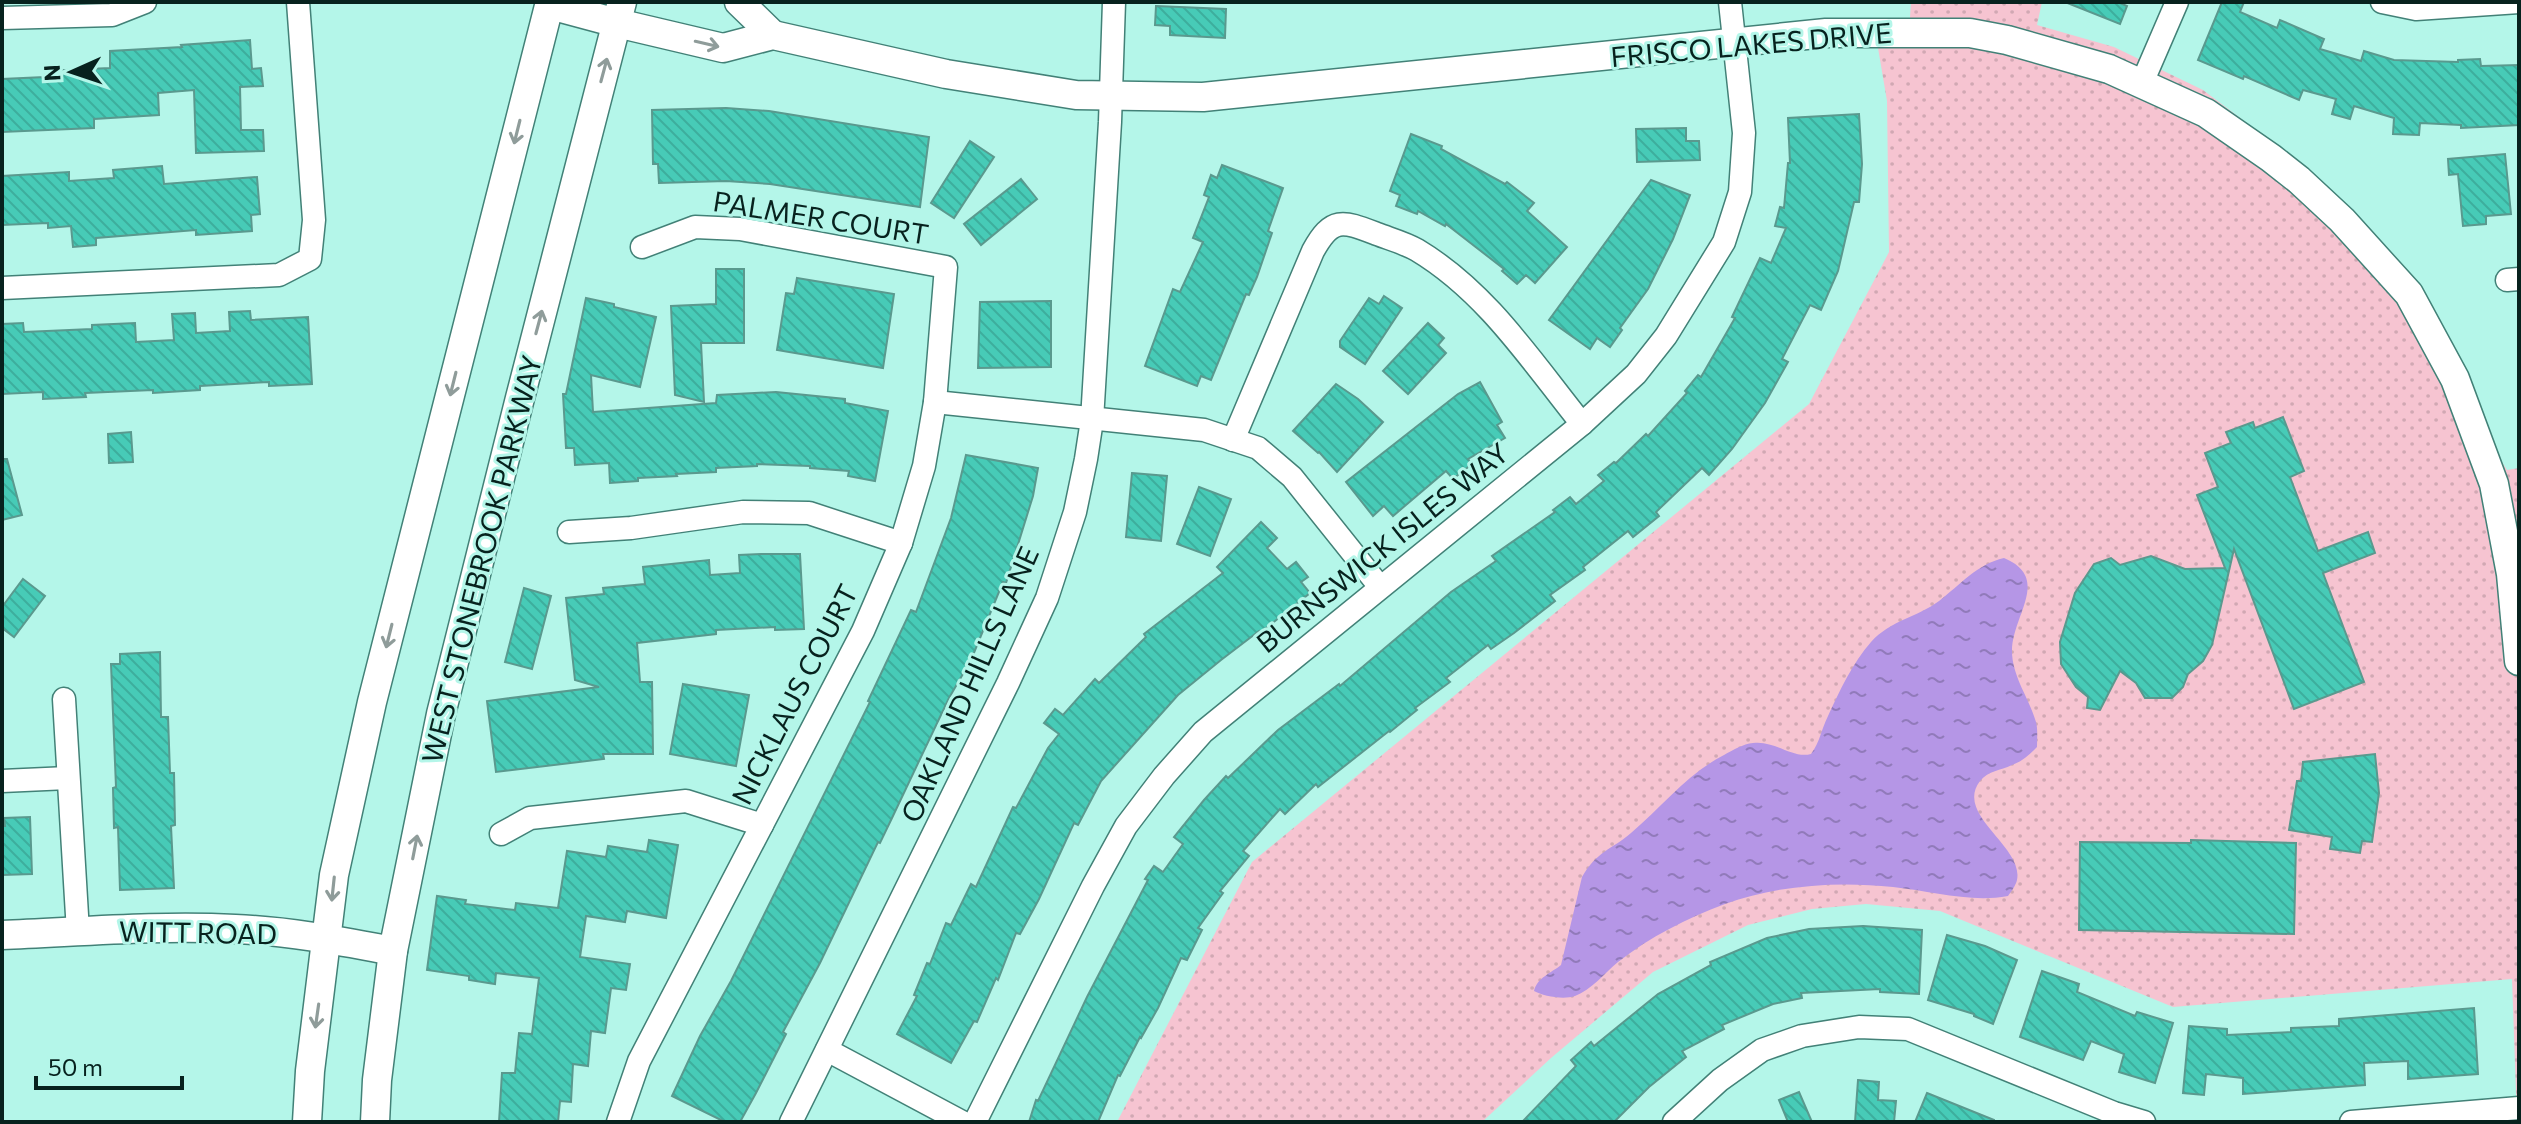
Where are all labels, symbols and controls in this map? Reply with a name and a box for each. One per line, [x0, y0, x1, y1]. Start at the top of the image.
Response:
street label: FRISCO LAKES DRIVE [1609, 15, 1893, 73]
north arrow [32, 32, 112, 112]
one-way arrow [693, 38, 719, 53]
one-way arrow [598, 58, 613, 84]
text: N [38, 64, 65, 82]
one-way arrow [509, 118, 524, 144]
street label: PALMER COURT [711, 183, 931, 251]
one-way arrow [533, 310, 548, 336]
street label: WEST STONEBROOK PARKWAY [414, 352, 548, 766]
one-way arrow [445, 370, 460, 396]
street label: BURNSWICK ISLES WAY [1249, 435, 1515, 659]
street label: OAKLAND HILLS LANE [893, 541, 1045, 827]
street label: NICKLAUS COURT [724, 578, 864, 810]
one-way arrow [381, 622, 396, 648]
one-way arrow [408, 835, 423, 861]
one-way arrow [325, 875, 340, 902]
street label: WITT ROAD [119, 914, 277, 950]
one-way arrow [310, 1002, 325, 1029]
scale bar [36, 1040, 182, 1090]
text: 50 m [48, 1052, 103, 1081]

